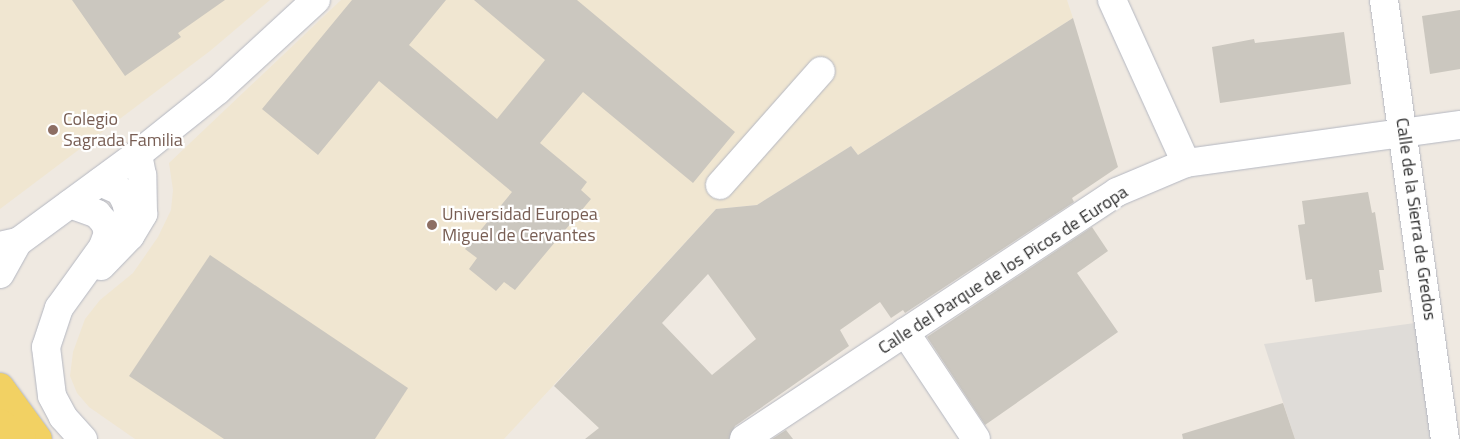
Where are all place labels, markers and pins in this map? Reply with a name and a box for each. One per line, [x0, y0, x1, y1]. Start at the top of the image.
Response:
place label: Colegio Sagrada Familia [63, 109, 183, 152]
marker: Colegio Sagrada Familia [47, 124, 59, 136]
place label: Universidad Europea Miguel de Cervantes [442, 204, 598, 246]
marker: Universidad Europea Miguel de Cervantes [426, 219, 438, 231]

